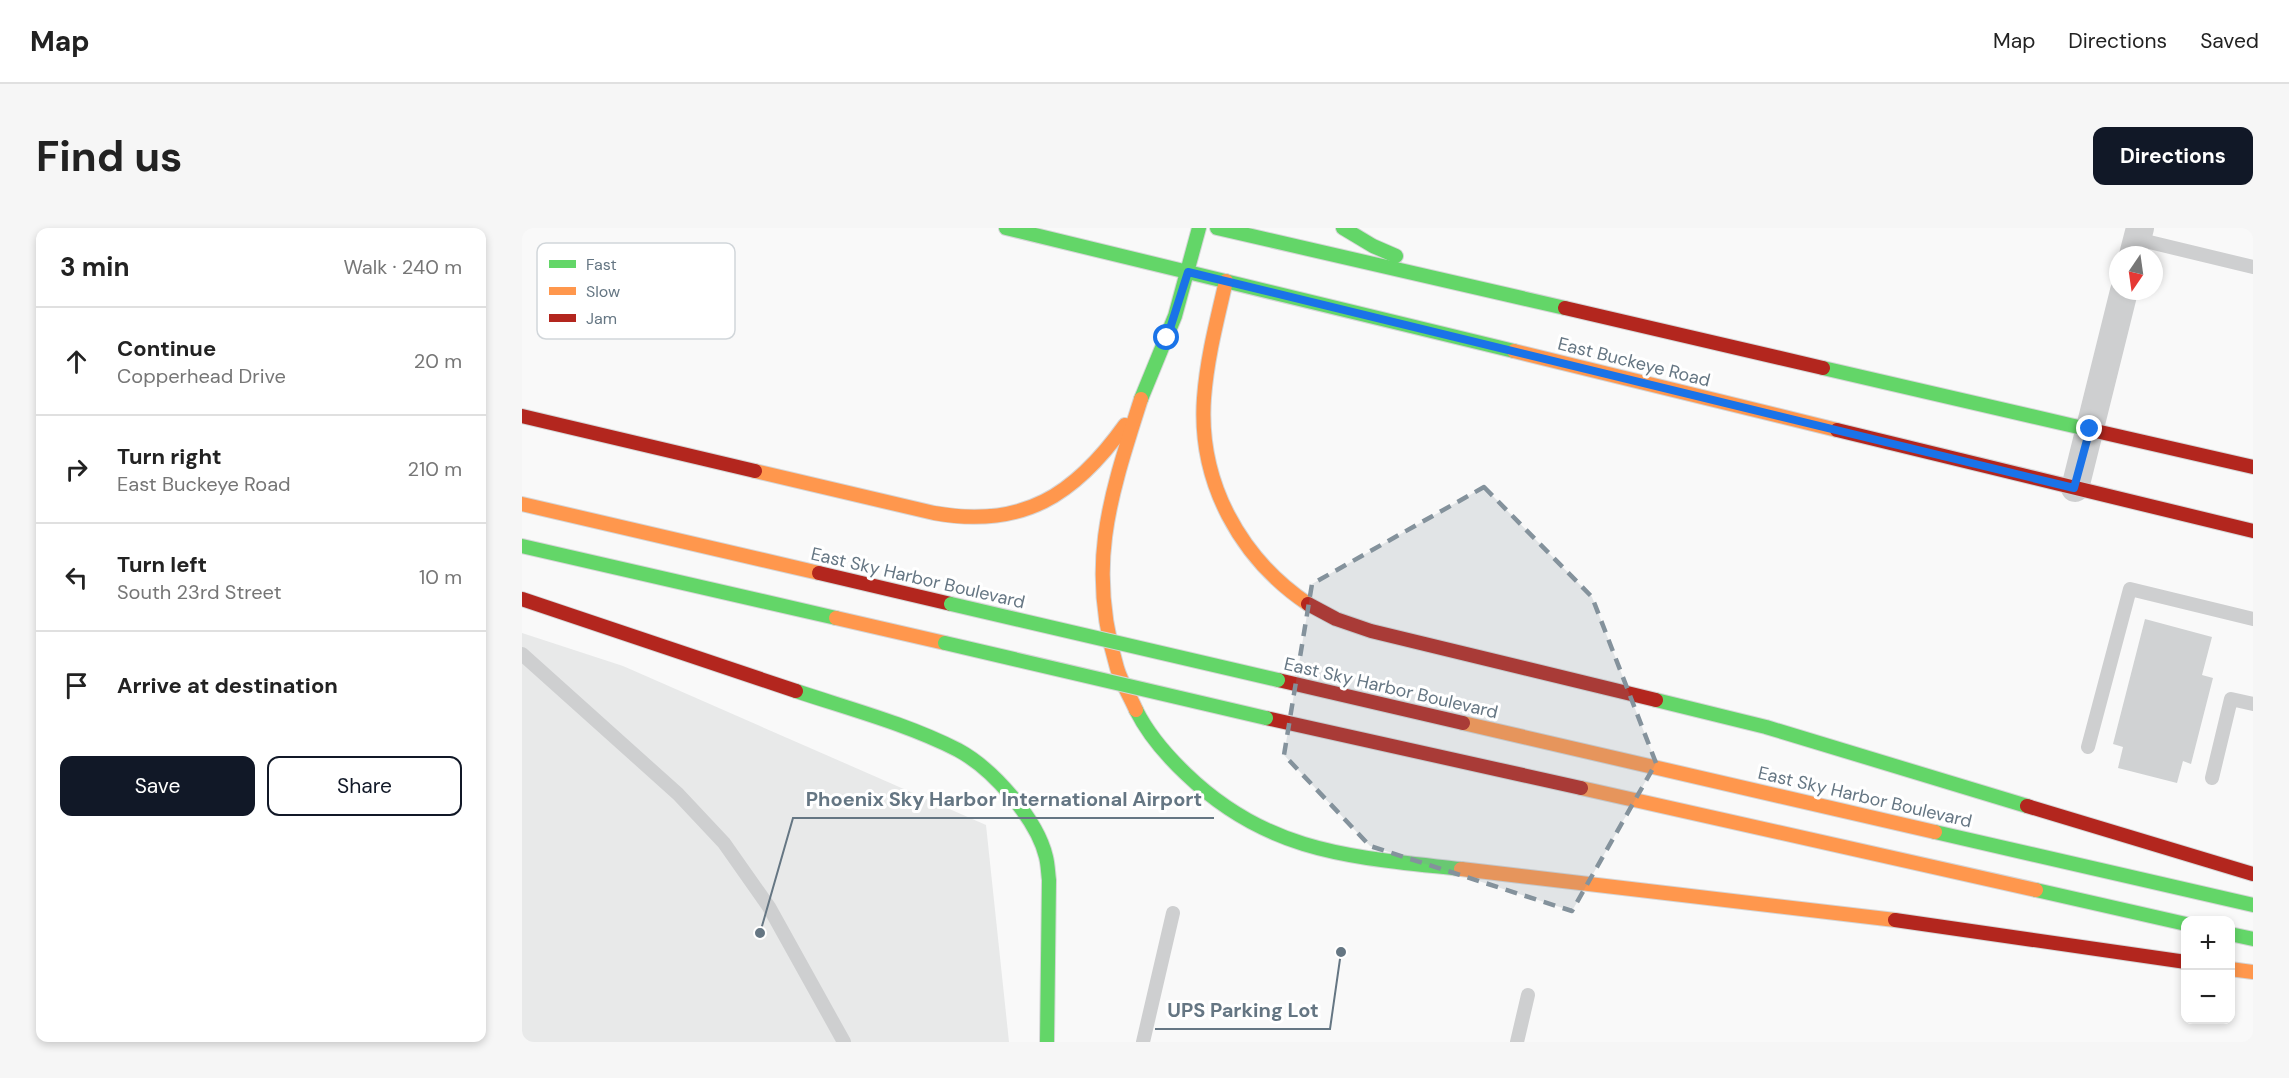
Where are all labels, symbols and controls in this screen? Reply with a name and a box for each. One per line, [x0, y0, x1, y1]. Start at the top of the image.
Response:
text: Map [30, 23, 90, 60]
text: Map [1993, 27, 2035, 55]
text: Directions [2068, 27, 2167, 55]
text: Saved [2200, 27, 2259, 55]
button: Directions [2093, 127, 2253, 185]
text: Find us [36, 129, 182, 184]
legend [537, 243, 735, 339]
north arrow [2109, 246, 2163, 300]
text: 3 min [60, 250, 129, 284]
text: Walk · 240 m [343, 254, 462, 280]
text: Fast [586, 254, 617, 275]
text: Slow [586, 281, 620, 302]
text: Jam [586, 308, 617, 329]
route start [1153, 324, 1179, 350]
street label: East Buckeye Road [1555, 331, 1713, 393]
text: Continue [117, 334, 216, 363]
icon: ahead [60, 345, 93, 378]
text: 20 m [414, 348, 462, 374]
text: Copperhead Drive [117, 363, 286, 389]
route end [2076, 415, 2102, 441]
text: Turn right [117, 442, 222, 471]
icon: right [60, 453, 93, 486]
text: 210 m [407, 456, 462, 482]
text: East Buckeye Road [117, 471, 291, 497]
street label: East Sky Harbor Boulevard [809, 542, 1027, 614]
text: Turn left [117, 550, 207, 579]
icon: left [60, 561, 93, 594]
text: 10 m [419, 564, 462, 590]
text: South 23rd Street [117, 579, 281, 605]
street label: East Sky Harbor Boulevard [1282, 652, 1500, 724]
icon: arrive [60, 669, 93, 702]
text: Arrive at destination [117, 671, 338, 700]
button: Save [60, 756, 255, 816]
button: Share [267, 756, 462, 816]
street label: East Sky Harbor Boulevard [1756, 761, 1974, 833]
callout: Phoenix Sky Harbor International Airport [793, 780, 1214, 818]
text: Phoenix Sky Harbor International Airport [806, 786, 1202, 812]
map controls [2181, 916, 2235, 1024]
button: + [2181, 916, 2235, 970]
button: − [2181, 970, 2235, 1024]
callout: UPS Parking Lot [1155, 991, 1330, 1029]
text: UPS Parking Lot [1167, 997, 1319, 1023]

